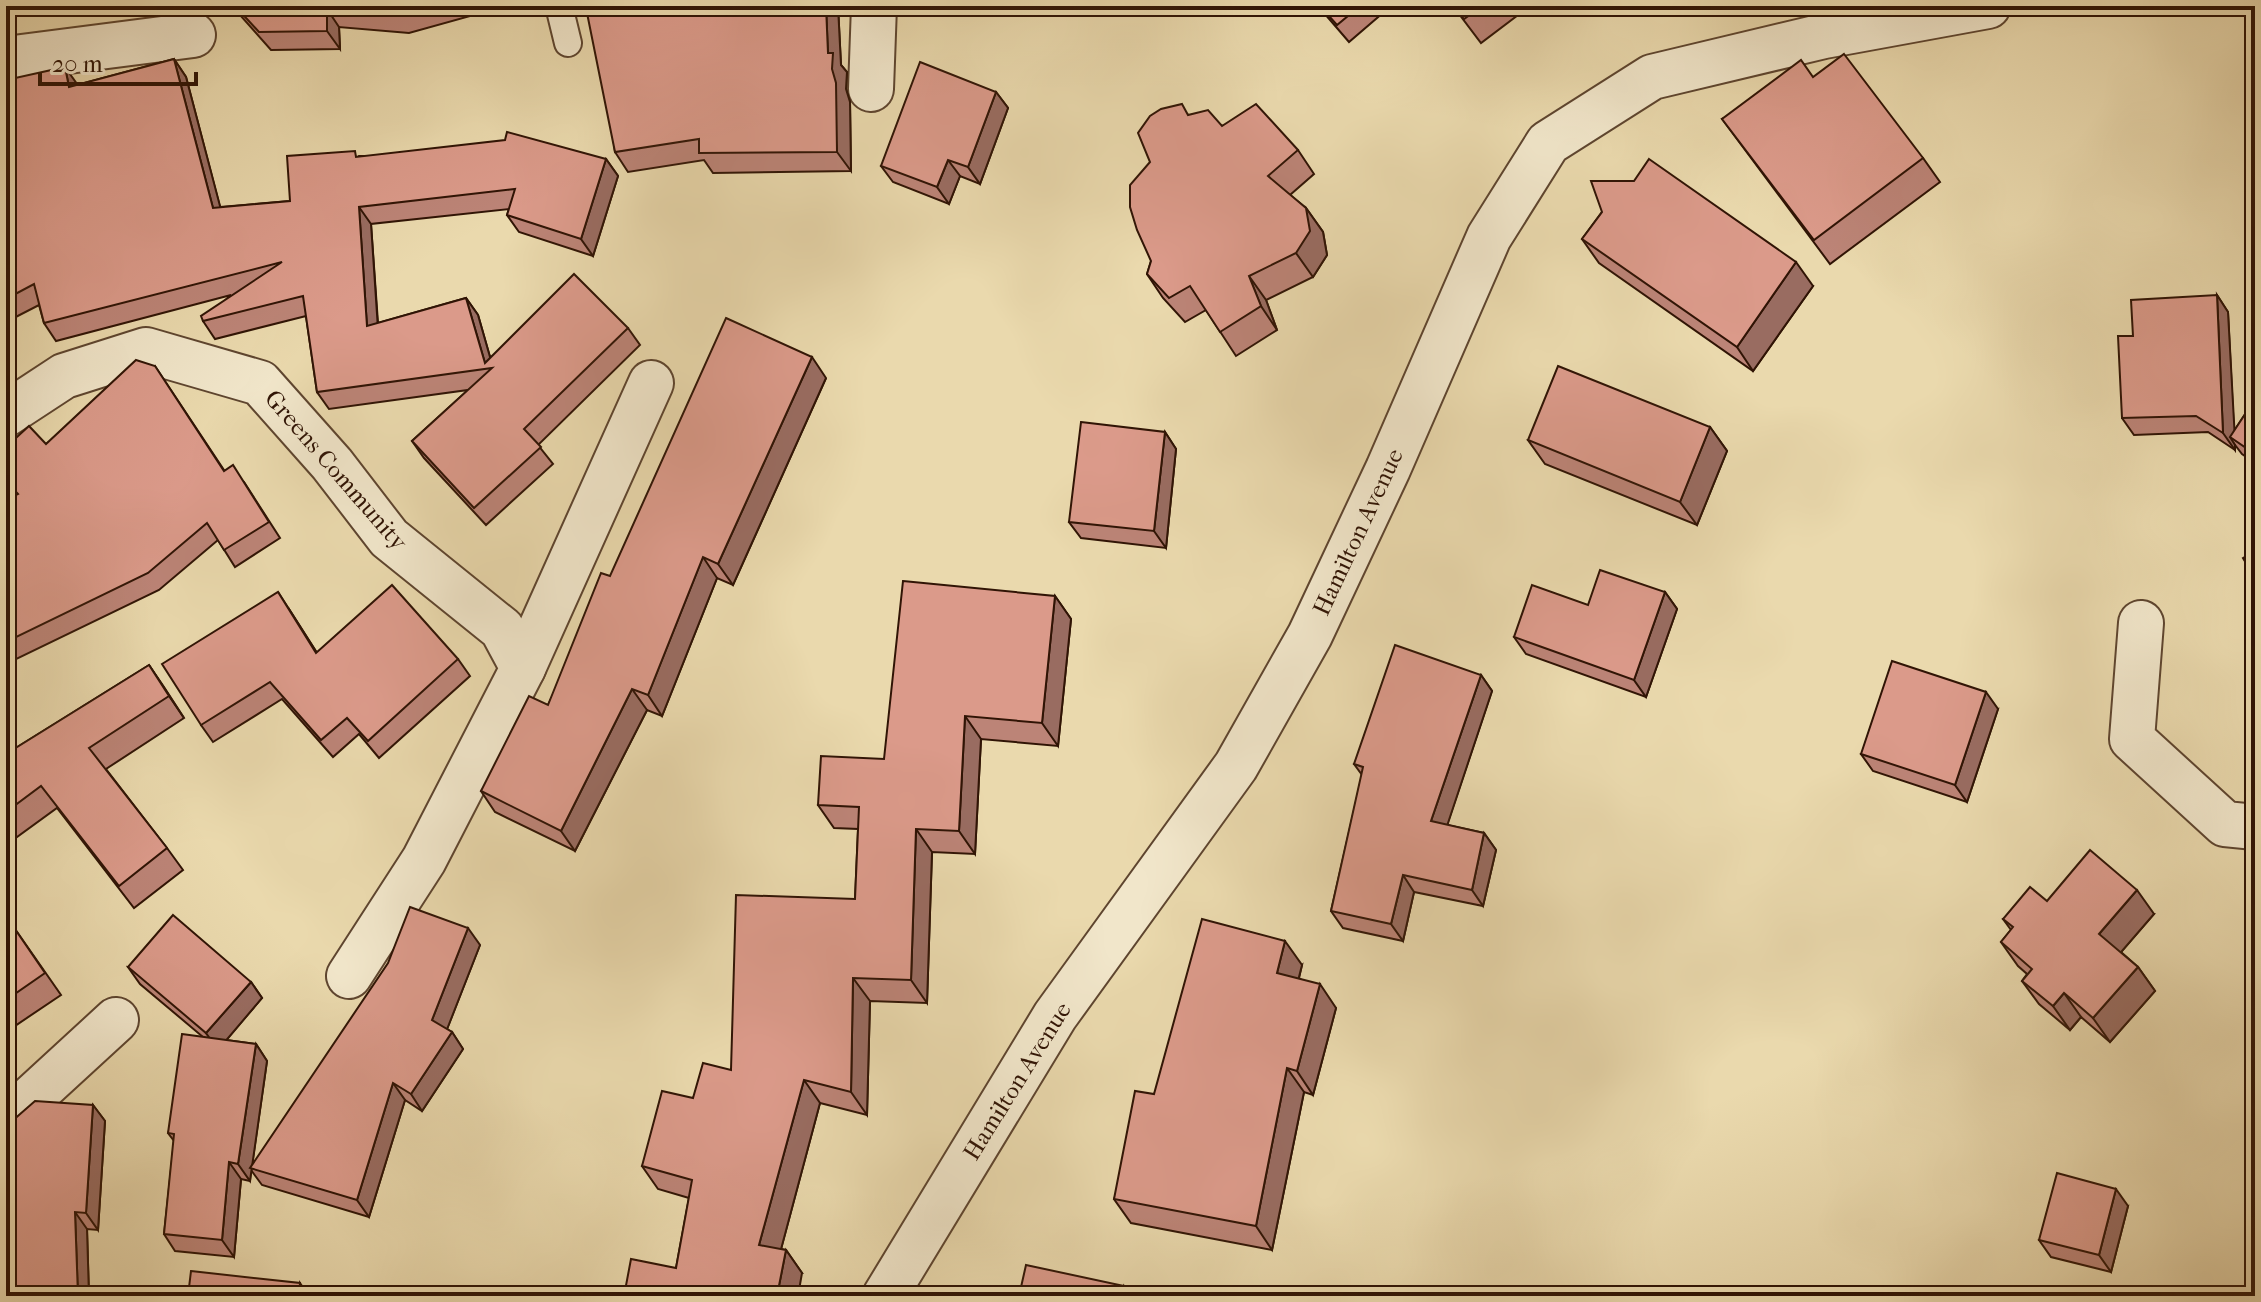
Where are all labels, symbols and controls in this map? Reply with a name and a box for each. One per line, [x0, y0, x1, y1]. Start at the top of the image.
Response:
scale bar [40, 36, 196, 86]
text: 20 m [52, 50, 103, 78]
street label: Greens Community [259, 384, 414, 556]
street label: Hamilton Avenue [1307, 444, 1409, 620]
street label: Hamilton Avenue [957, 997, 1077, 1165]

